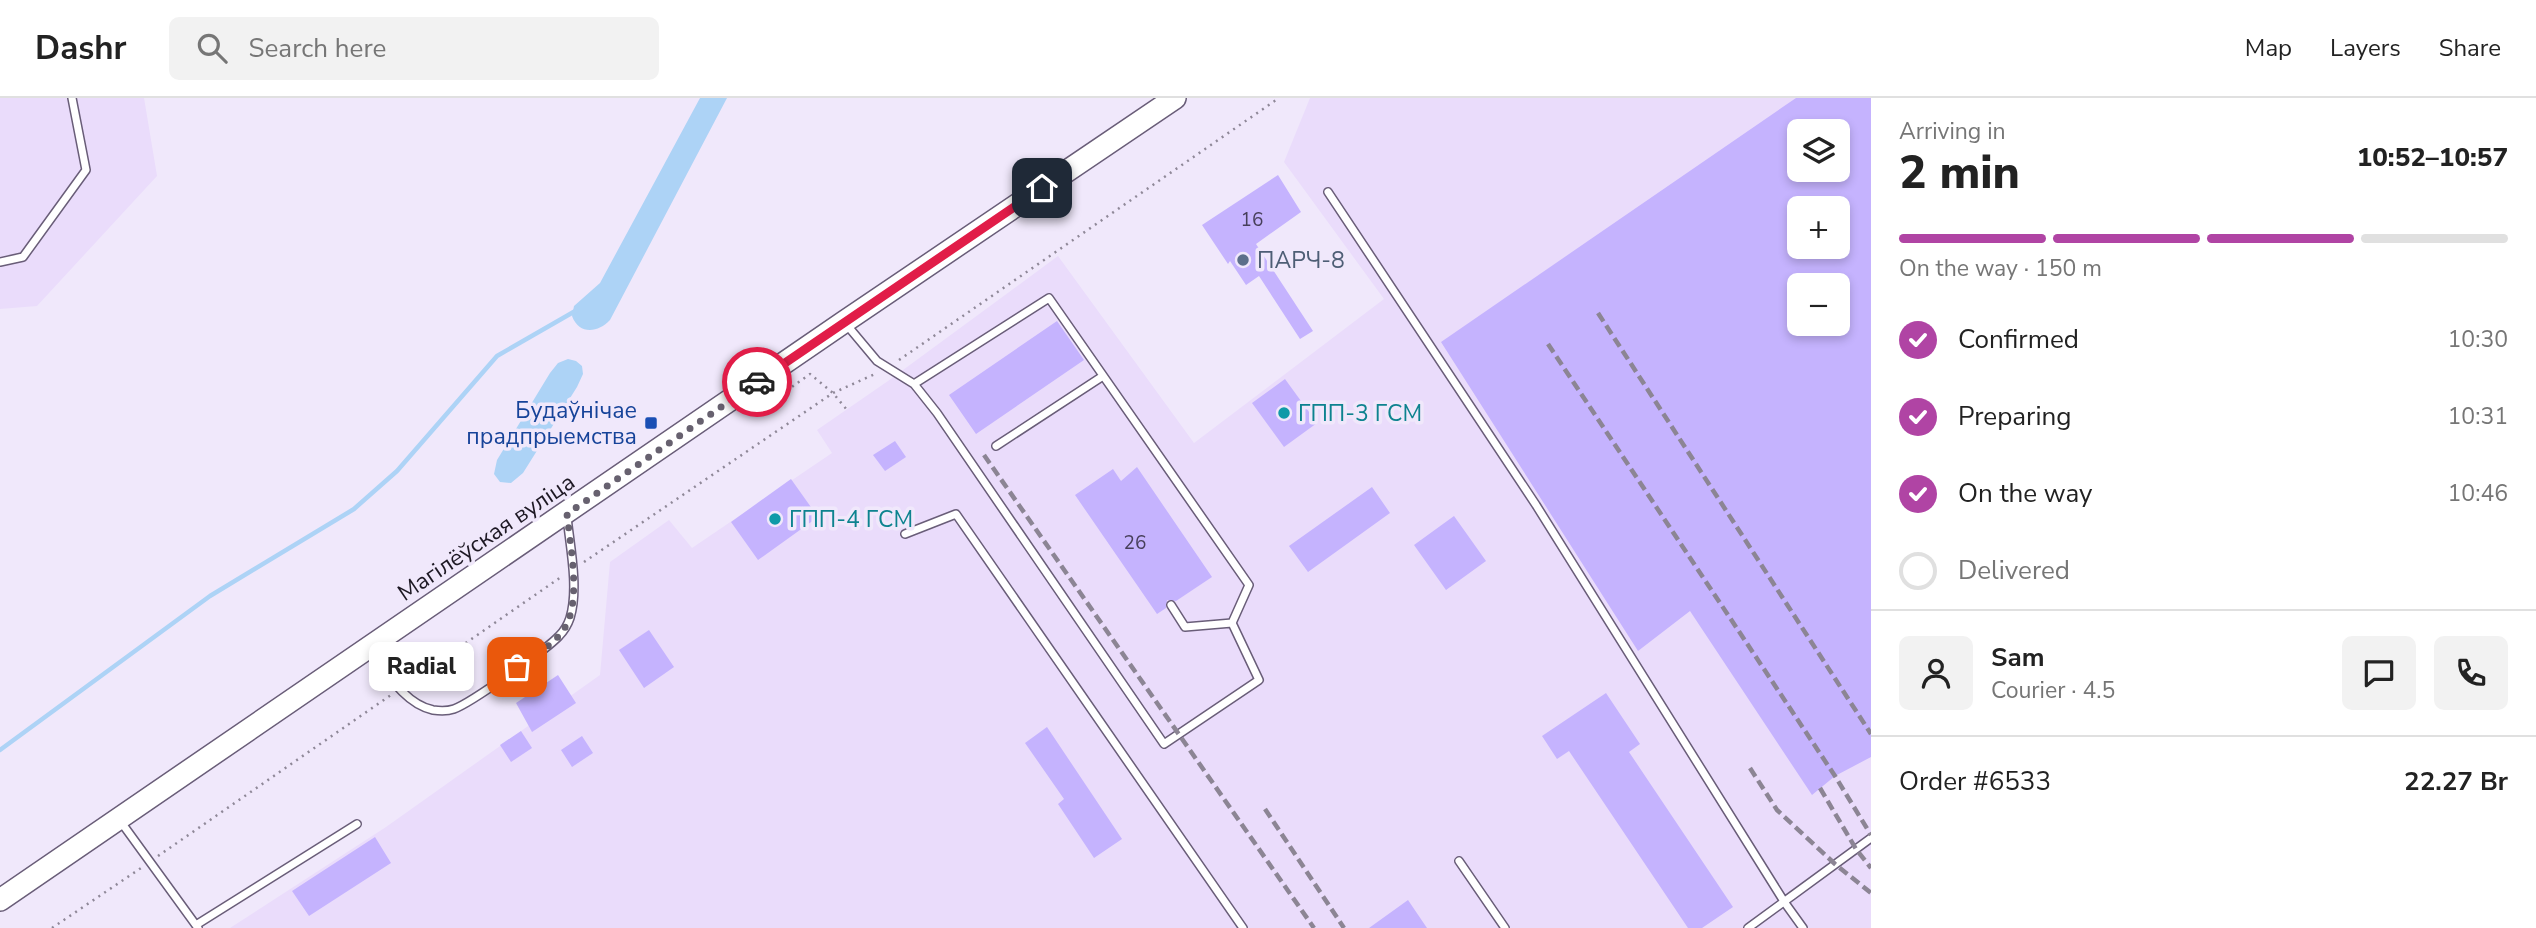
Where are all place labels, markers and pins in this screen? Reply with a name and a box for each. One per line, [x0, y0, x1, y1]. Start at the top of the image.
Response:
pin [1012, 158, 1072, 218]
place label: ПАРЧ-8 [1257, 245, 1345, 276]
marker: ПАРЧ-8 [1235, 252, 1251, 268]
place label: Будаўнічае прадпрыемства [466, 395, 637, 452]
place label: ГПП-3 ГСМ [1298, 398, 1422, 429]
marker: ГПП-3 ГСМ [1276, 405, 1292, 421]
marker: Будаўнічае прадпрыемства [643, 415, 659, 431]
place label: ГПП-4 ГСМ [789, 504, 913, 535]
marker: ГПП-4 ГСМ [767, 511, 783, 527]
pin [487, 637, 547, 697]
callout: Radial [370, 642, 475, 692]

